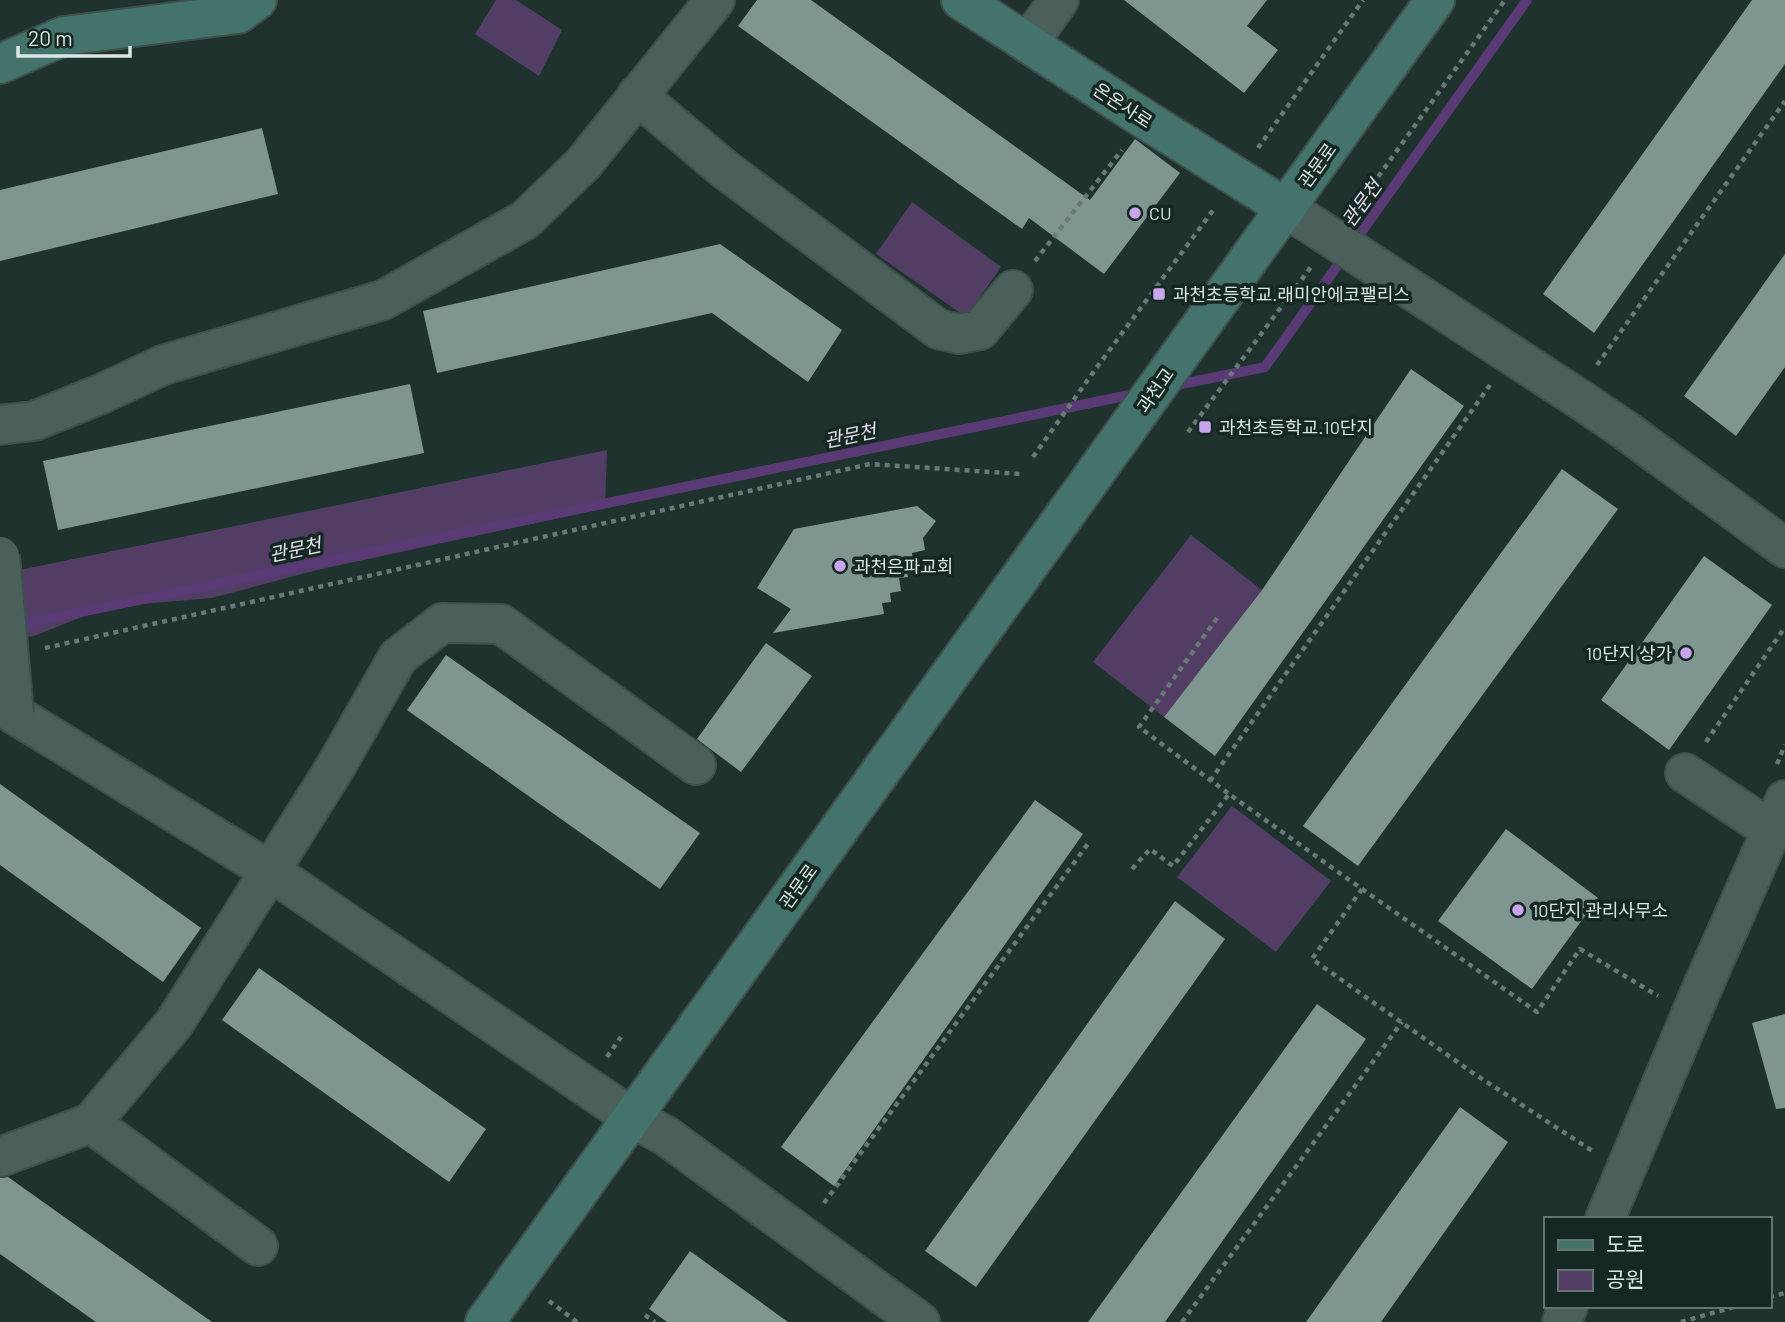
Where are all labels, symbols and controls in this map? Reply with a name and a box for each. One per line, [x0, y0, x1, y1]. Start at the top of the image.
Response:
scale bar [18, 14, 130, 58]
text: 20 m [28, 25, 73, 50]
street label: 온온사로 [1089, 78, 1157, 132]
street label: 관문로 [1293, 138, 1341, 192]
water label: 관문천 [1336, 174, 1387, 231]
place label: CU [1149, 202, 1172, 224]
marker: CU [1127, 205, 1143, 221]
place label: 과천초등학교.래미안에코팰리스 [1173, 283, 1410, 305]
marker: 과천초등학교.래미안에코팰리스 [1151, 286, 1167, 302]
street label: 과천교 [1132, 363, 1178, 417]
place label: 과천초등학교.10단지 [1219, 416, 1373, 438]
water label: 관문천 [822, 418, 880, 452]
marker: 과천초등학교.10단지 [1197, 419, 1213, 435]
water label: 관문천 [267, 532, 325, 566]
place label: 과천은파교회 [854, 555, 953, 577]
marker: 과천은파교회 [832, 558, 848, 574]
place label: 10단지 상가 [1586, 642, 1672, 664]
marker: 10단지 상가 [1678, 645, 1694, 661]
street label: 관문로 [774, 859, 822, 913]
place label: 10단지 관리사무소 [1532, 899, 1668, 921]
marker: 10단지 관리사무소 [1510, 902, 1526, 918]
legend [1544, 1217, 1771, 1308]
text: 도로 [1606, 1231, 1645, 1256]
text: 공원 [1606, 1266, 1645, 1291]

